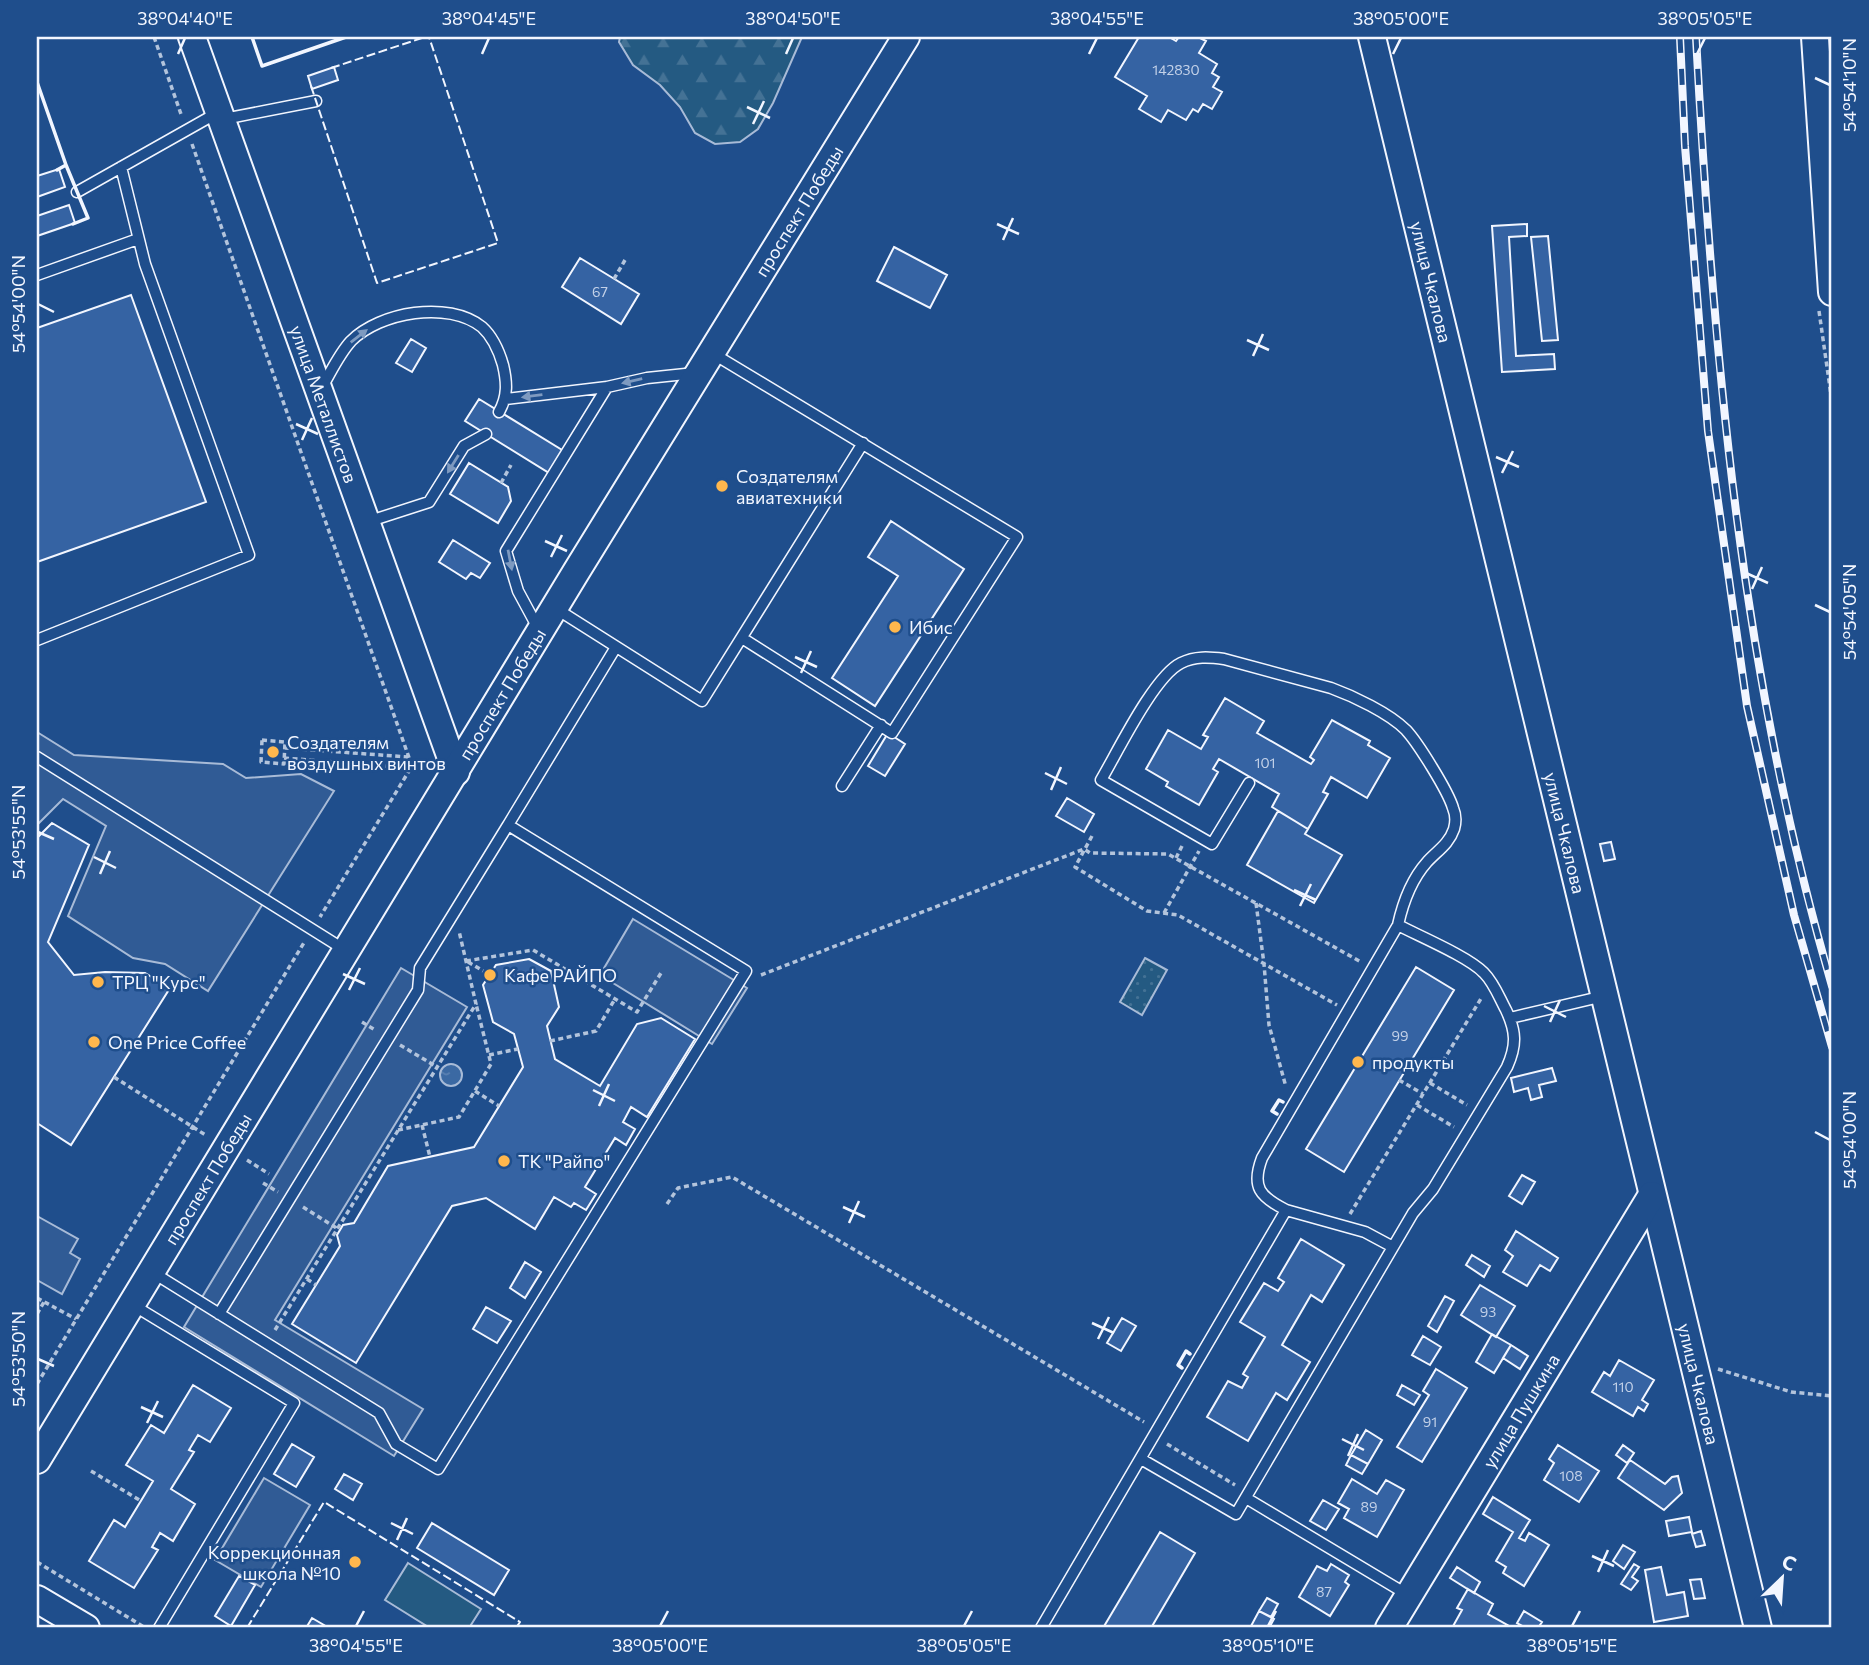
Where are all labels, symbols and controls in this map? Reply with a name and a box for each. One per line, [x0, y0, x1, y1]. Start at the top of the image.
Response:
text: 38°04'40"E [137, 7, 233, 29]
text: 38°04'45"E [442, 7, 536, 29]
text: 38°04'50"E [745, 7, 841, 29]
text: 38°04'55"E [1050, 7, 1144, 29]
text: 38°05'00"E [1353, 7, 1449, 29]
text: 38°05'05"E [1658, 7, 1752, 29]
text: 54°54'10"N [1838, 38, 1860, 132]
house number: 142830 [1152, 61, 1200, 78]
street label: проспект Победы [750, 141, 847, 281]
street label: улица Чкалова [1406, 219, 1457, 345]
text: 54°54'00"N [7, 255, 29, 353]
house number: 67 [592, 283, 608, 300]
street label: улица Металлистов [285, 322, 362, 486]
one-way arrow [350, 328, 368, 343]
one-way arrow [621, 376, 643, 387]
one-way arrow [521, 390, 543, 401]
one-way arrow [446, 454, 459, 473]
place label: Создателям авиатехники [736, 465, 842, 508]
marker: Создателям авиатехники [714, 478, 730, 494]
one-way arrow [504, 550, 515, 572]
text: 54°54'05"N [1838, 564, 1860, 660]
place label: Ибис [909, 616, 953, 638]
marker: Ибис [887, 619, 903, 635]
street label: проспект Победы [454, 624, 550, 764]
place label: Создателям воздушных винтов [287, 731, 446, 774]
marker: Создателям воздушных винтов [265, 744, 281, 760]
house number: 101 [1254, 754, 1276, 771]
street label: улица Чкалова [1540, 770, 1590, 896]
text: 54°53'55"N [7, 785, 29, 879]
place label: Кафе РАЙПО [504, 964, 617, 986]
marker: Кафе РАЙПО [482, 967, 498, 983]
place label: ТРЦ "Курс" [112, 971, 206, 993]
marker: ТРЦ "Курс" [90, 974, 106, 990]
house number: 99 [1392, 1027, 1409, 1044]
place label: One Price Coffee [108, 1031, 246, 1053]
marker: One Price Coffee [86, 1034, 102, 1050]
place label: продукты [1372, 1051, 1454, 1073]
marker: продукты [1350, 1054, 1366, 1070]
text: 54°54'00"N [1838, 1091, 1860, 1189]
street label: проспект Победы [159, 1109, 256, 1249]
place label: ТК "Райпо" [518, 1150, 610, 1172]
marker: ТК "Райпо" [496, 1153, 512, 1169]
house number: 93 [1480, 1303, 1496, 1320]
text: 54°53'50"N [7, 1311, 29, 1407]
street label: улица Чкалова [1673, 1321, 1724, 1447]
street label: улица Пушкина [1478, 1350, 1564, 1472]
house number: 110 [1612, 1378, 1634, 1395]
house number: 91 [1423, 1413, 1437, 1430]
house number: 108 [1559, 1467, 1583, 1484]
house number: 89 [1361, 1498, 1378, 1515]
place label: Коррекционная школа №10 [208, 1541, 341, 1584]
north arrow [1746, 1542, 1816, 1612]
text: С [1779, 1549, 1800, 1575]
marker: Коррекционная школа №10 [347, 1554, 363, 1570]
house number: 87 [1316, 1583, 1332, 1600]
text: 38°04'55"E [309, 1634, 403, 1656]
text: 38°05'00"E [612, 1634, 708, 1656]
text: 38°05'05"E [917, 1634, 1011, 1656]
text: 38°05'10"E [1222, 1634, 1314, 1656]
text: 38°05'15"E [1527, 1634, 1617, 1656]

